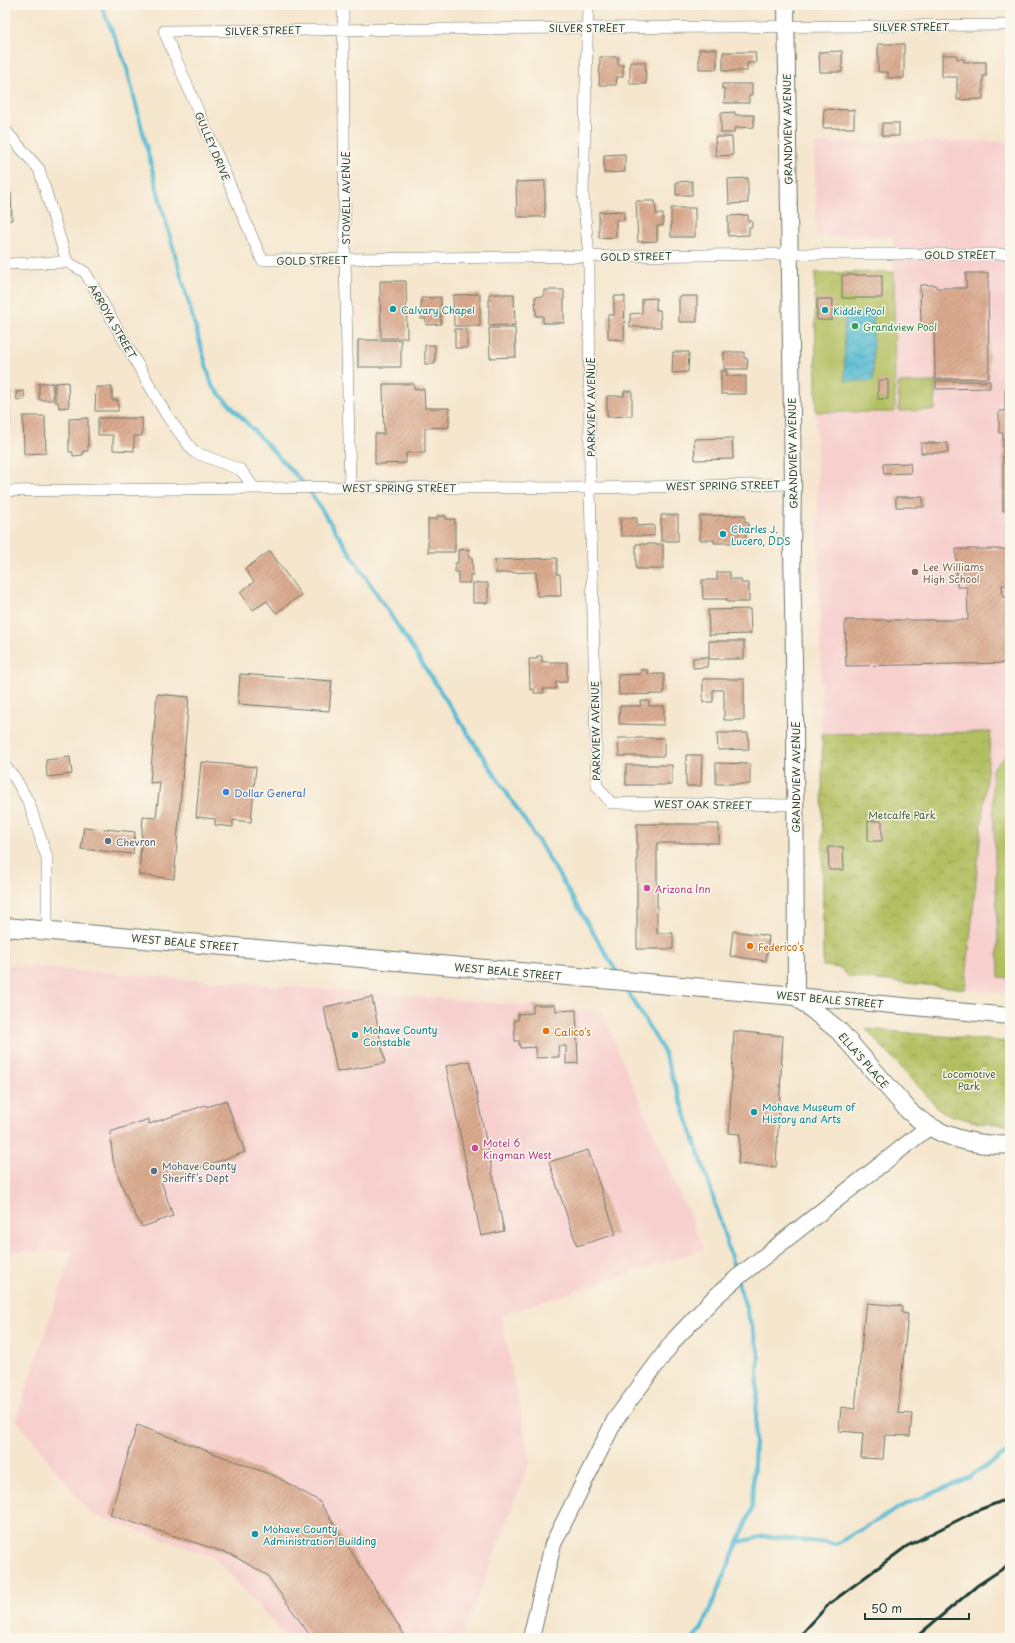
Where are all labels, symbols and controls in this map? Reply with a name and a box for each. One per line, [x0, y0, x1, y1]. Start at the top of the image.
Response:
street label: SILVER STREET [873, 19, 949, 34]
street label: SILVER STREET [549, 20, 625, 35]
street label: SILVER STREET [225, 22, 301, 38]
street label: GRANDVIEW AVENUE [779, 73, 795, 185]
street label: GULLEY DRIVE [192, 109, 234, 183]
street label: STOWELL AVENUE [338, 151, 353, 245]
street label: GOLD STREET [924, 247, 996, 262]
street label: GOLD STREET [600, 248, 672, 264]
street label: GOLD STREET [276, 252, 348, 268]
street label: ARROYA STREET [85, 281, 141, 361]
place label: Calvary Chapel [401, 302, 475, 318]
place label: Kiddie Pool [833, 303, 885, 318]
marker: Calvary Chapel [388, 304, 398, 314]
marker: Kiddie Pool [820, 305, 830, 315]
place label: Grandview Pool [863, 319, 937, 334]
marker: Grandview Pool [850, 321, 860, 331]
street label: PARKVIEW AVENUE [583, 357, 598, 457]
street label: GRANDVIEW AVENUE [784, 397, 800, 509]
street label: WEST SPRING STREET [666, 477, 780, 493]
street label: WEST SPRING STREET [342, 480, 456, 495]
place label: Charles J. Lucero, DDS [731, 521, 790, 548]
marker: Charles J. Lucero, DDS [718, 529, 728, 539]
place label: Lee Williams High School [923, 559, 984, 586]
marker: Lee Williams High School [910, 567, 920, 577]
street label: PARKVIEW AVENUE [587, 681, 603, 781]
street label: GRANDVIEW AVENUE [788, 722, 803, 832]
place label: Dollar General [234, 785, 306, 800]
marker: Dollar General [221, 787, 231, 797]
street label: WEST OAK STREET [654, 796, 752, 812]
park label: Metcalfe Park [868, 807, 936, 822]
place label: Chevron [116, 834, 156, 849]
marker: Chevron [103, 836, 113, 846]
place label: Arizona Inn [655, 881, 710, 896]
marker: Arizona Inn [642, 883, 652, 893]
street label: WEST BEALE STREET [131, 930, 239, 954]
place label: Federico's [758, 939, 804, 954]
marker: Federico's [745, 941, 755, 951]
street label: WEST BEALE STREET [454, 959, 562, 983]
street label: WEST BEALE STREET [776, 987, 884, 1011]
place label: Mohave County Constable [363, 1022, 438, 1049]
place label: Calico's [554, 1024, 591, 1039]
marker: Calico's [541, 1026, 551, 1036]
street label: ELLA'S PLACE [836, 1029, 892, 1091]
marker: Mohave County Constable [350, 1030, 360, 1040]
park label: Locomotive Park [943, 1066, 995, 1093]
place label: Mohave Museum of History and Arts [762, 1099, 856, 1126]
marker: Mohave Museum of History and Arts [749, 1107, 759, 1117]
place label: Motel 6 Kingman West [483, 1135, 552, 1162]
marker: Motel 6 Kingman West [470, 1143, 480, 1153]
place label: Mohave County Sheriff's Dept [162, 1158, 237, 1185]
marker: Mohave County Sheriff's Dept [149, 1166, 159, 1176]
place label: Mohave County Administration Building [263, 1521, 377, 1548]
marker: Mohave County Administration Building [250, 1529, 260, 1539]
scale bar [865, 1595, 969, 1621]
text: 50 m [871, 1599, 902, 1617]

